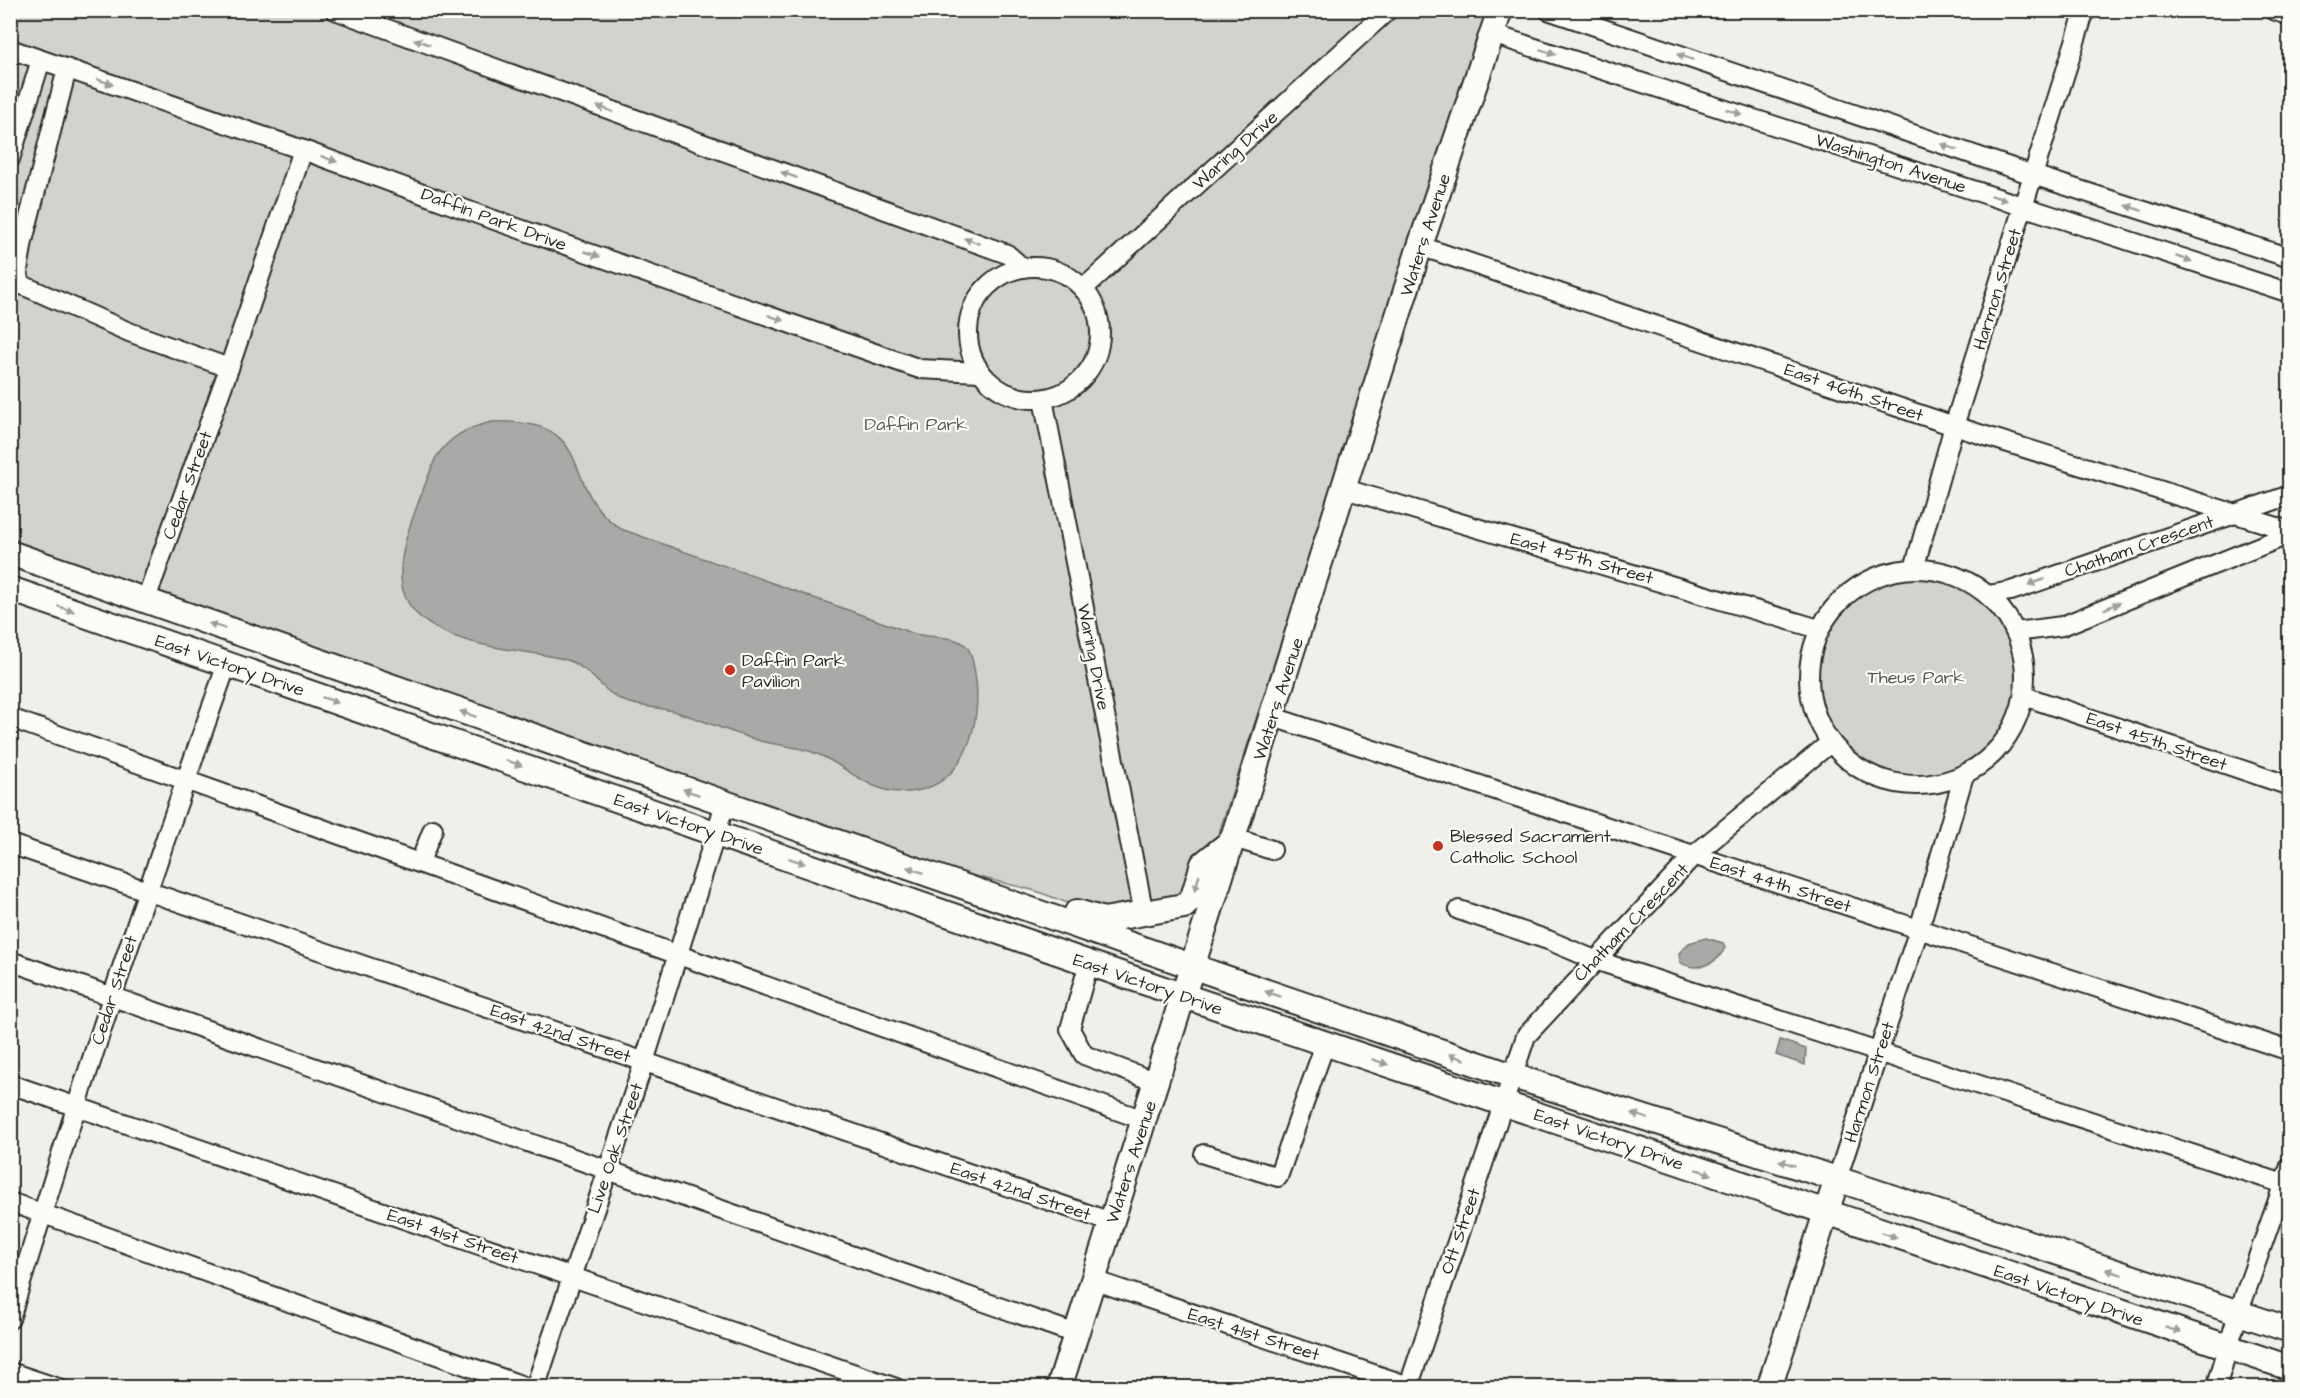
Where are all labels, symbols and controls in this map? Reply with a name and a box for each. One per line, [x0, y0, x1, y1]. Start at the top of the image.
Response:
one-way arrow [413, 37, 431, 47]
one-way arrow [1539, 48, 1557, 57]
one-way arrow [1676, 51, 1694, 61]
one-way arrow [96, 78, 114, 87]
one-way arrow [596, 103, 614, 113]
street label: Waring Drive [1187, 105, 1285, 196]
one-way arrow [1725, 108, 1743, 117]
street label: Washington Avenue [1812, 127, 1970, 201]
one-way arrow [1940, 141, 1958, 151]
one-way arrow [321, 155, 339, 165]
one-way arrow [780, 170, 798, 179]
street label: Waters Avenue [1394, 170, 1457, 300]
street label: Daffin Park Drive [417, 181, 570, 258]
one-way arrow [1990, 194, 2008, 203]
one-way arrow [2125, 203, 2143, 212]
street label: Harmon Street [1967, 225, 2028, 353]
one-way arrow [963, 236, 981, 246]
one-way arrow [583, 250, 601, 259]
one-way arrow [2175, 254, 2193, 264]
one-way arrow [767, 314, 785, 324]
street label: East 46th Street [1781, 357, 1928, 428]
park label: Daffin Park [865, 412, 967, 437]
street label: Cedar Street [156, 427, 219, 543]
street label: Chatham Crescent [2061, 509, 2218, 584]
street label: East 45th Street [1508, 526, 1657, 591]
one-way arrow [2026, 578, 2044, 588]
one-way arrow [2103, 601, 2121, 610]
street label: Waring Drive [1070, 602, 1116, 713]
one-way arrow [57, 604, 75, 614]
one-way arrow [208, 621, 226, 630]
street label: East Victory Drive [151, 628, 308, 704]
street label: Waters Avenue [1247, 634, 1310, 764]
place label: Daffin Park Pavilion [742, 648, 845, 694]
marker: Daffin Park Pavilion [723, 663, 737, 677]
park label: Theus Park [1868, 665, 1964, 690]
one-way arrow [321, 695, 339, 705]
street label: East 45th Street [2083, 706, 2231, 777]
one-way arrow [458, 708, 476, 718]
one-way arrow [505, 759, 523, 769]
street label: East Victory Drive [610, 787, 767, 863]
one-way arrow [682, 787, 700, 797]
place label: Blessed Sacrament Catholic School [1450, 824, 1612, 870]
marker: Blessed Sacrament Catholic School [1431, 839, 1445, 853]
street label: East 44th Street [1707, 850, 1855, 919]
one-way arrow [788, 857, 806, 867]
street label: Chatham Crescent [1568, 857, 1695, 987]
one-way arrow [906, 865, 924, 875]
one-way arrow [1192, 874, 1201, 892]
street label: Cedar Street [85, 932, 144, 1048]
street label: East Victory Drive [1069, 947, 1226, 1023]
one-way arrow [1264, 988, 1282, 998]
street label: East 42nd Street [487, 998, 635, 1069]
street label: Harmon Street [1838, 1018, 1901, 1146]
one-way arrow [1448, 1051, 1466, 1061]
one-way arrow [1371, 1058, 1389, 1068]
street label: Live Oak Street [581, 1079, 650, 1217]
street label: Waters Avenue [1100, 1097, 1163, 1227]
street label: East Victory Drive [1530, 1102, 1687, 1178]
one-way arrow [1631, 1111, 1649, 1120]
street label: East 42nd Street [947, 1156, 1095, 1227]
one-way arrow [1778, 1158, 1796, 1167]
one-way arrow [1695, 1167, 1713, 1177]
street label: Ott Street [1434, 1184, 1487, 1277]
street label: East 41st Street [384, 1202, 522, 1271]
one-way arrow [1880, 1230, 1898, 1240]
street label: East Victory Drive [1990, 1258, 2147, 1334]
one-way arrow [2105, 1267, 2123, 1277]
street label: East 41st Street [1185, 1301, 1324, 1368]
one-way arrow [2164, 1326, 2182, 1335]

